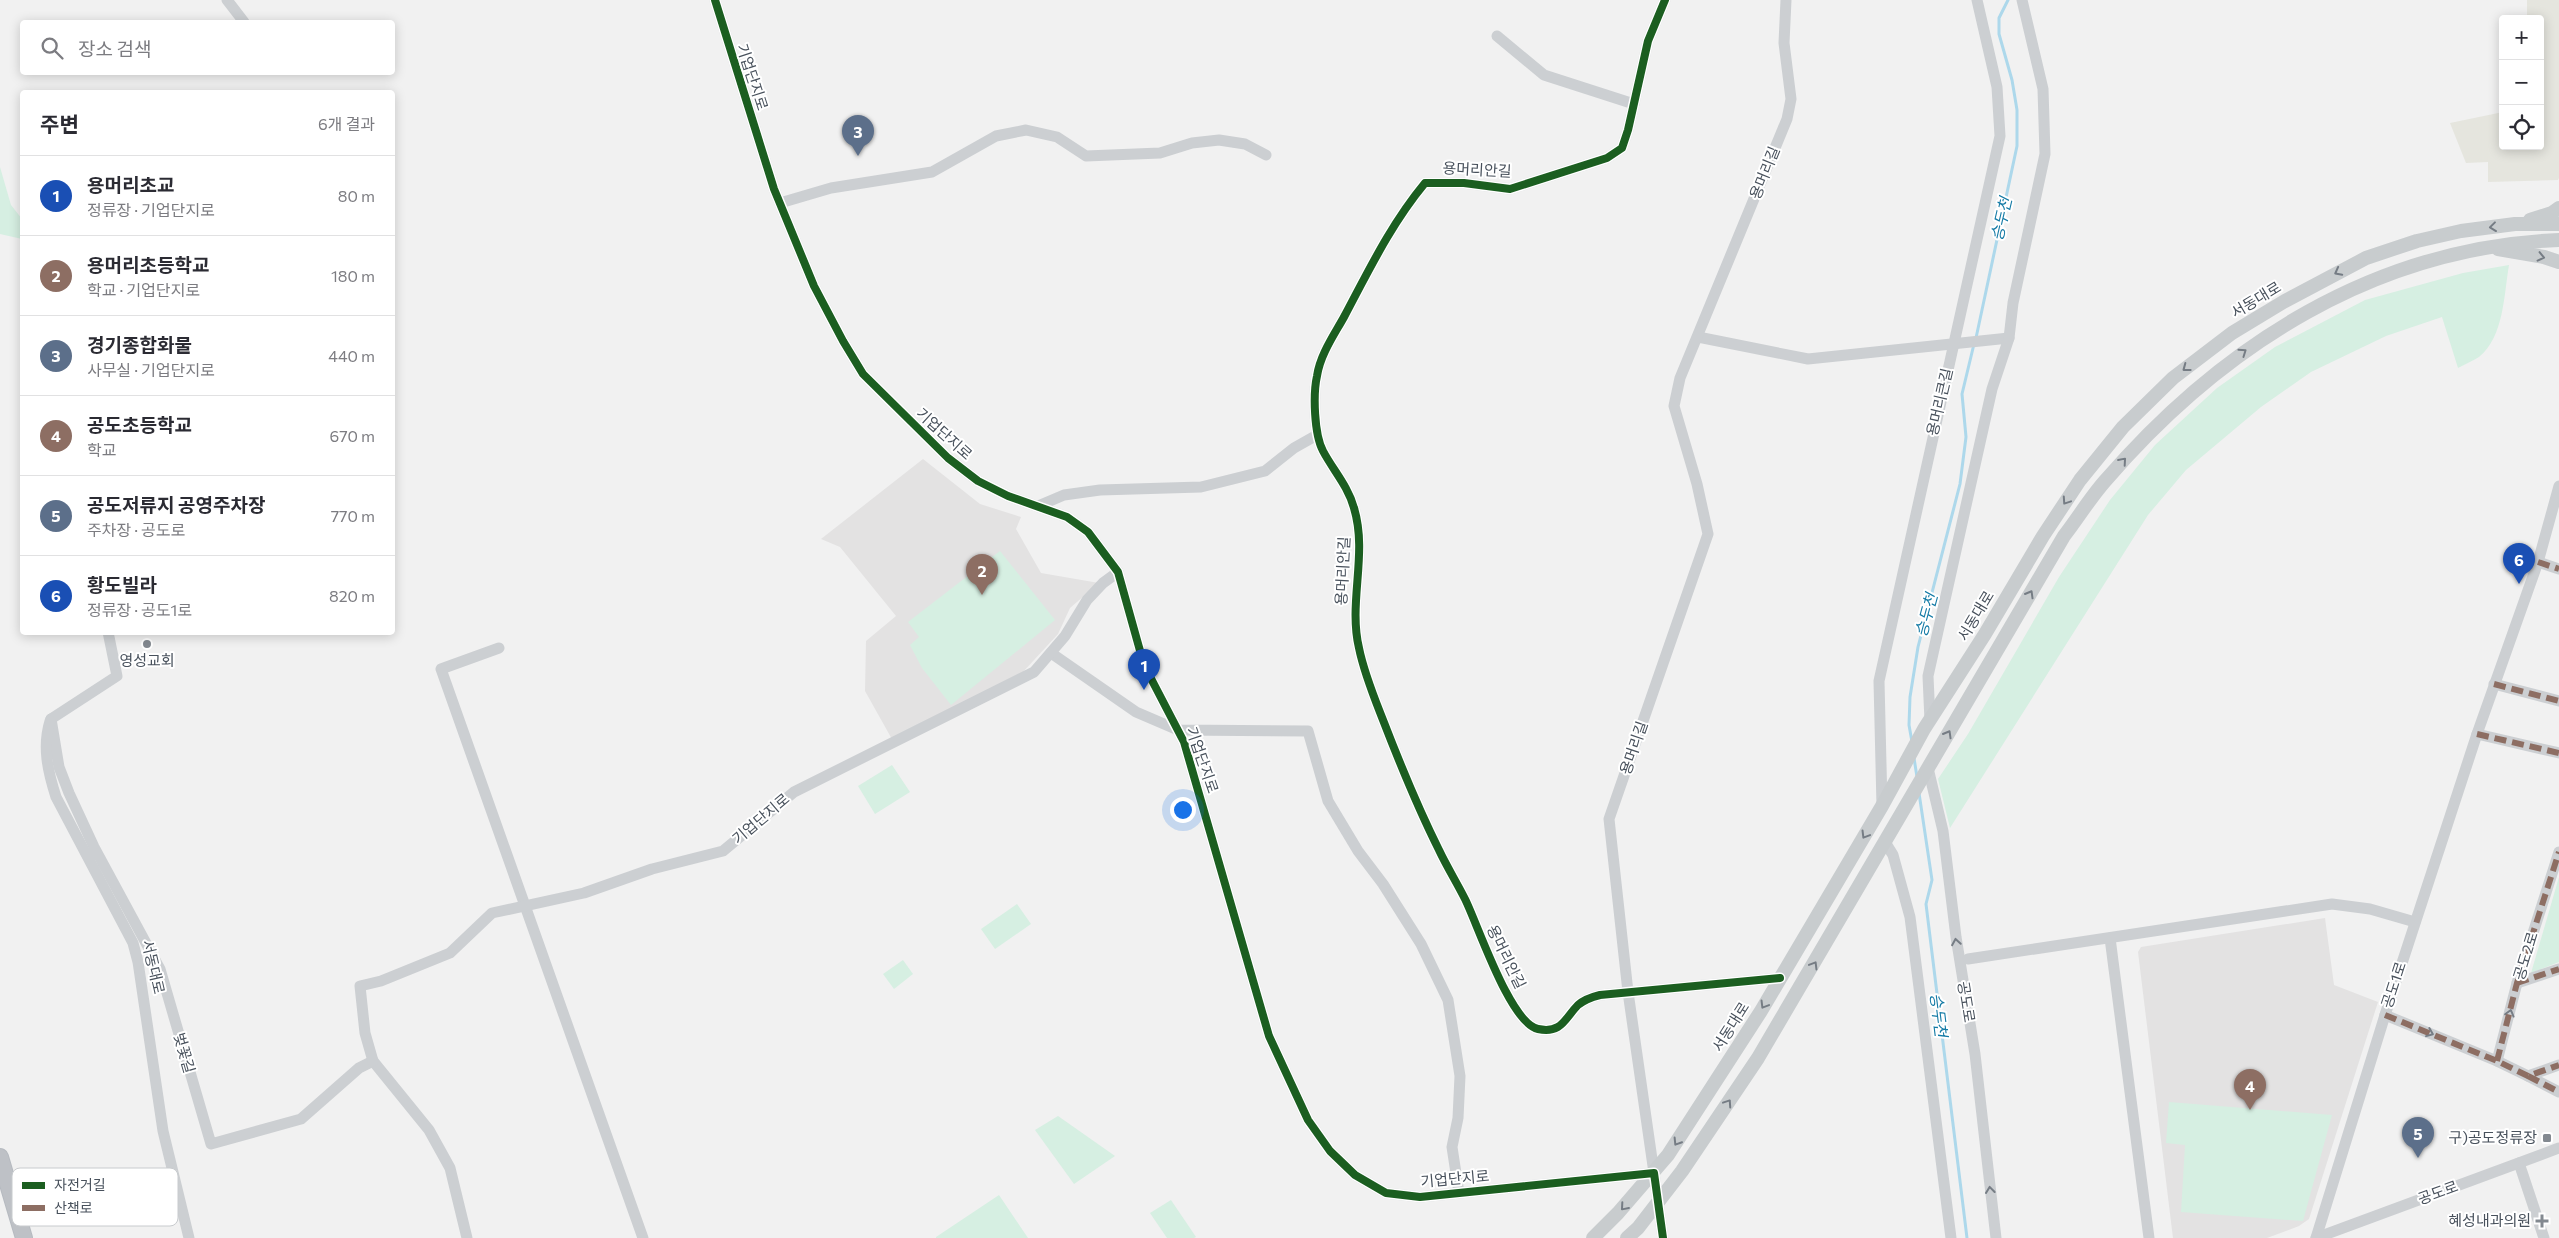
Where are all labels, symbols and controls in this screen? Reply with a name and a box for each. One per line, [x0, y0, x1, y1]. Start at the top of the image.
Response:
map controls [2499, 15, 2544, 150]
button: + [2499, 15, 2544, 60]
search box [20, 20, 395, 75]
icon: search [38, 34, 66, 62]
text: 장소 검색 [78, 37, 152, 60]
street label: 기업단지로 [734, 41, 772, 112]
button: − [2499, 60, 2544, 105]
button: locate [2499, 105, 2544, 150]
text: 주변 [40, 111, 79, 136]
text: 6개 결과 [318, 114, 375, 133]
pin: 3 [842, 115, 874, 156]
street label: 용머리길 [1745, 144, 1783, 202]
street label: 용머리안길 [1442, 158, 1512, 180]
text: 용머리초교 [87, 173, 174, 196]
text: 1 [52, 186, 60, 205]
text: 80 m [338, 186, 375, 205]
water label: 승두천 [1986, 193, 2015, 243]
text: 정류장 · 기업단지로 [87, 200, 215, 219]
one-way arrow [2489, 221, 2497, 232]
one-way arrow [2536, 251, 2545, 262]
text: 용머리초등학교 [87, 253, 209, 276]
text: 2 [51, 266, 61, 285]
text: 180 m [331, 266, 375, 285]
one-way arrow [2335, 266, 2344, 276]
street label: 서동대로 [2227, 277, 2284, 321]
text: 학교 · 기업단지로 [87, 280, 200, 299]
text: 경기종합화물 [87, 333, 192, 356]
text: 3 [51, 346, 61, 365]
text: 440 m [328, 346, 375, 365]
one-way arrow [2238, 349, 2247, 358]
text: 사무실 · 기업단지로 [87, 360, 215, 379]
one-way arrow [2182, 362, 2192, 371]
street label: 용머리큰길 [1922, 366, 1956, 437]
street label: 기업단지로 [913, 403, 976, 463]
text: 공도초등학교 [87, 413, 192, 436]
text: 4 [51, 426, 61, 445]
text: 670 m [329, 426, 375, 445]
text: 학교 [87, 440, 116, 459]
one-way arrow [2117, 457, 2126, 466]
text: 공도저류지 공영주차장 [87, 493, 265, 516]
one-way arrow [2063, 495, 2072, 505]
text: 5 [51, 506, 61, 525]
text: 770 m [331, 506, 375, 525]
text: 주차장 · 공도로 [87, 520, 185, 539]
street label: 용머리안길 [1331, 536, 1353, 606]
pin: 6 [2503, 543, 2535, 584]
pin: 2 [966, 554, 998, 595]
text: 황도빌라 [87, 573, 157, 596]
text: 6 [51, 586, 61, 605]
text: 820 m [329, 586, 375, 605]
street label: 서동대로 [1953, 587, 1997, 644]
water label: 승두천 [1911, 589, 1941, 639]
one-way arrow [2024, 590, 2034, 599]
text: 정류장 · 공도1로 [87, 600, 192, 619]
marker: 영성교회 [141, 638, 153, 650]
pin: 1 [1128, 649, 1160, 690]
place label: 영성교회 [119, 651, 175, 669]
street label: 용머리길 [1616, 719, 1651, 777]
street label: 기업단지로 [1183, 724, 1223, 795]
one-way arrow [1942, 731, 1952, 740]
street label: 기업단지로 [728, 789, 793, 847]
your location [1170, 797, 1196, 823]
one-way arrow [1861, 830, 1871, 839]
street label: 용머리안길 [1484, 922, 1530, 992]
street label: 공도2로 [2509, 929, 2541, 982]
street label: 서동대로 [139, 938, 169, 996]
one-way arrow [1952, 938, 1962, 946]
street label: 공도1로 [2377, 959, 2409, 1010]
one-way arrow [1807, 962, 1817, 971]
street label: 공도로 [1955, 980, 1979, 1024]
water label: 승두천 [1927, 992, 1952, 1040]
street label: 서동대로 [1708, 998, 1752, 1055]
one-way arrow [1760, 999, 1770, 1008]
one-way arrow [2504, 1010, 2514, 1018]
one-way arrow [2425, 1027, 2434, 1037]
street label: 벚꽃길 [171, 1030, 199, 1075]
pin: 4 [2234, 1069, 2266, 1110]
one-way arrow [1722, 1099, 1731, 1109]
pin: 5 [2402, 1117, 2434, 1158]
place label: 구)공도정류장 [2448, 1128, 2537, 1146]
marker: 구)공도정류장 [2541, 1132, 2553, 1144]
one-way arrow [1673, 1136, 1683, 1145]
street label: 기업단지로 [1420, 1166, 1490, 1190]
legend [12, 1168, 178, 1226]
text: 자전거길 [54, 1176, 106, 1193]
street label: 공도로 [2415, 1177, 2460, 1208]
one-way arrow [1985, 1185, 1996, 1193]
text: 산책로 [54, 1199, 93, 1216]
one-way arrow [1621, 1201, 1630, 1210]
place label: 혜성내과의원 [2448, 1211, 2531, 1229]
marker: 혜성내과의원 [2535, 1214, 2549, 1228]

